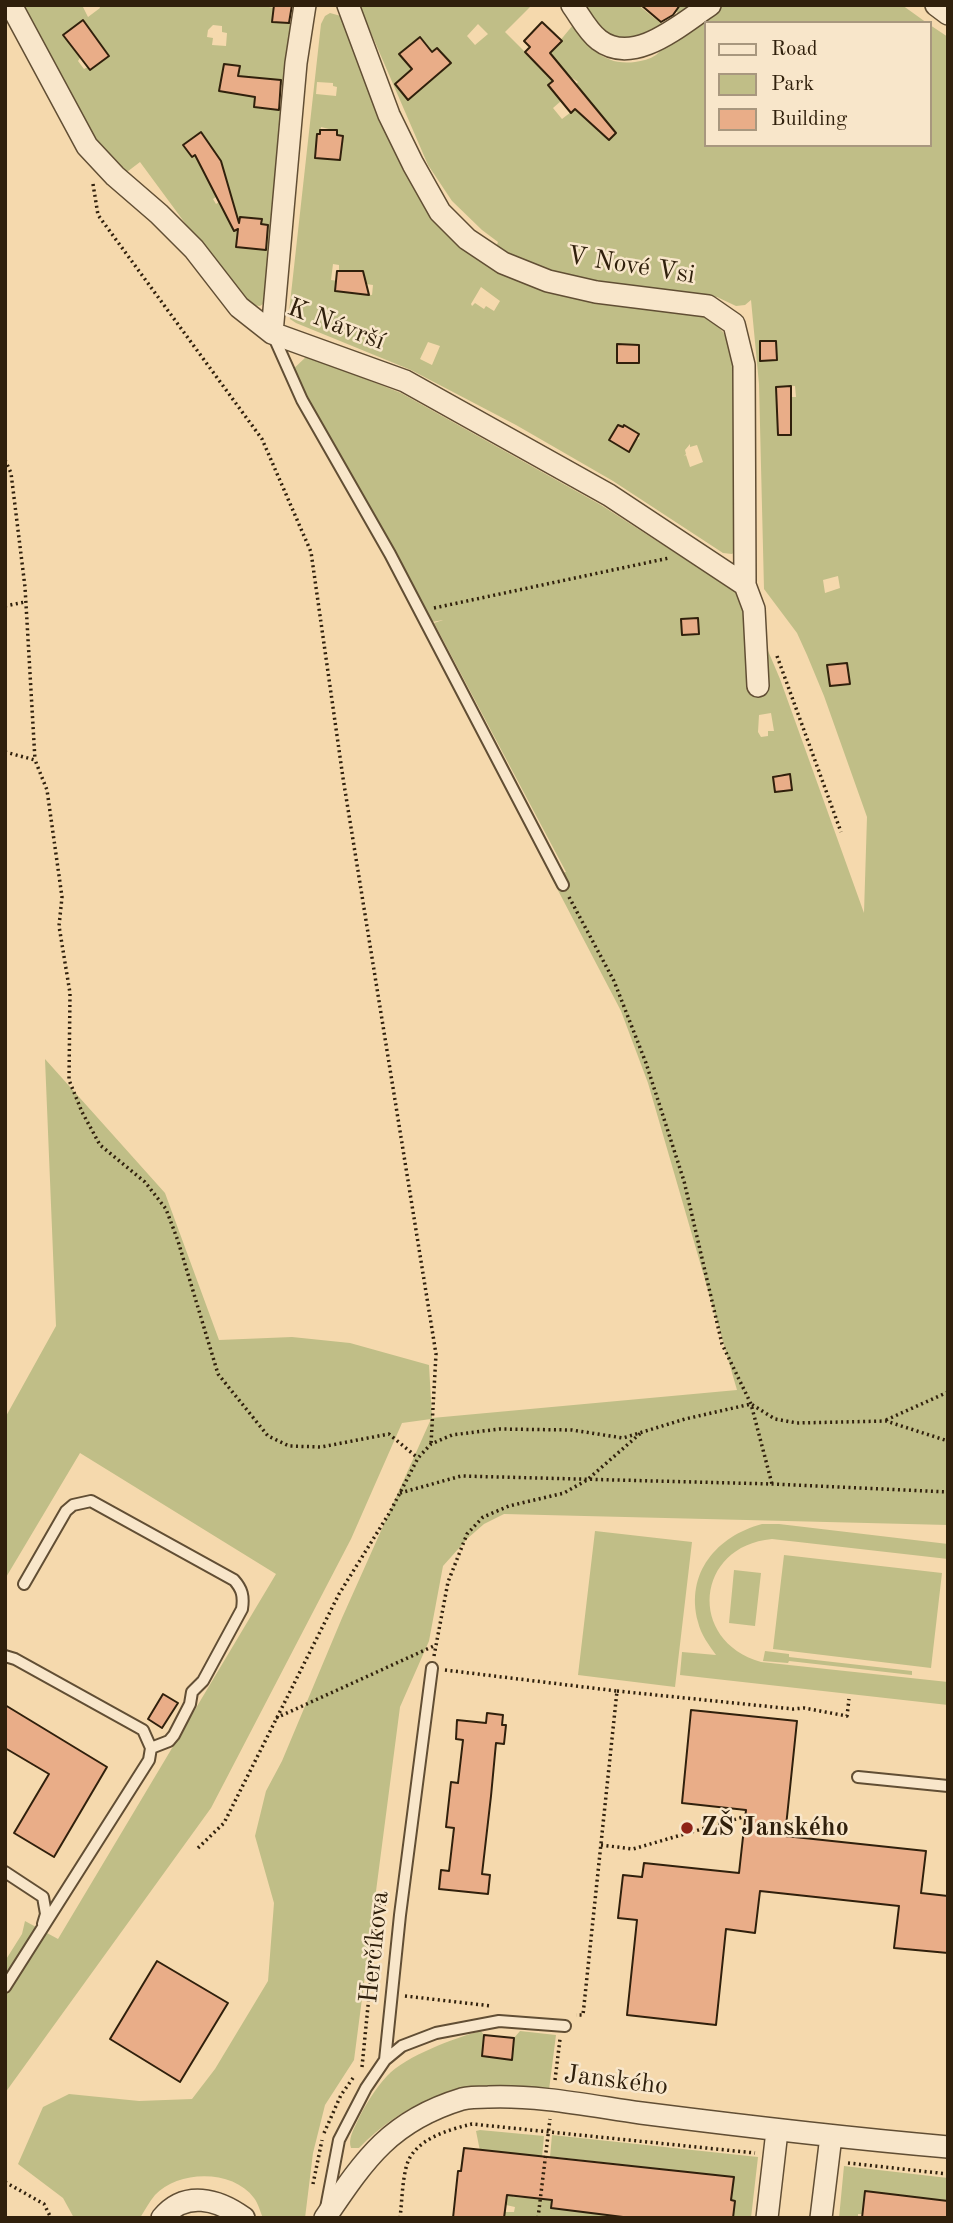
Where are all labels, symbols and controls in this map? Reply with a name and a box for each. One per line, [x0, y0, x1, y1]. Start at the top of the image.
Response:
legend [704, 21, 932, 147]
text: Road [771, 39, 818, 60]
text: Park [771, 74, 814, 95]
text: Building [771, 109, 847, 130]
street label: V Nové Vsi [565, 240, 697, 292]
street label: K Návrší [283, 292, 389, 358]
place label: ZŠ Janského [701, 1812, 849, 1844]
marker: ZŠ Janského [679, 1820, 695, 1836]
street label: Herčíkova [354, 1889, 396, 2005]
street label: Janského [562, 2059, 670, 2103]

